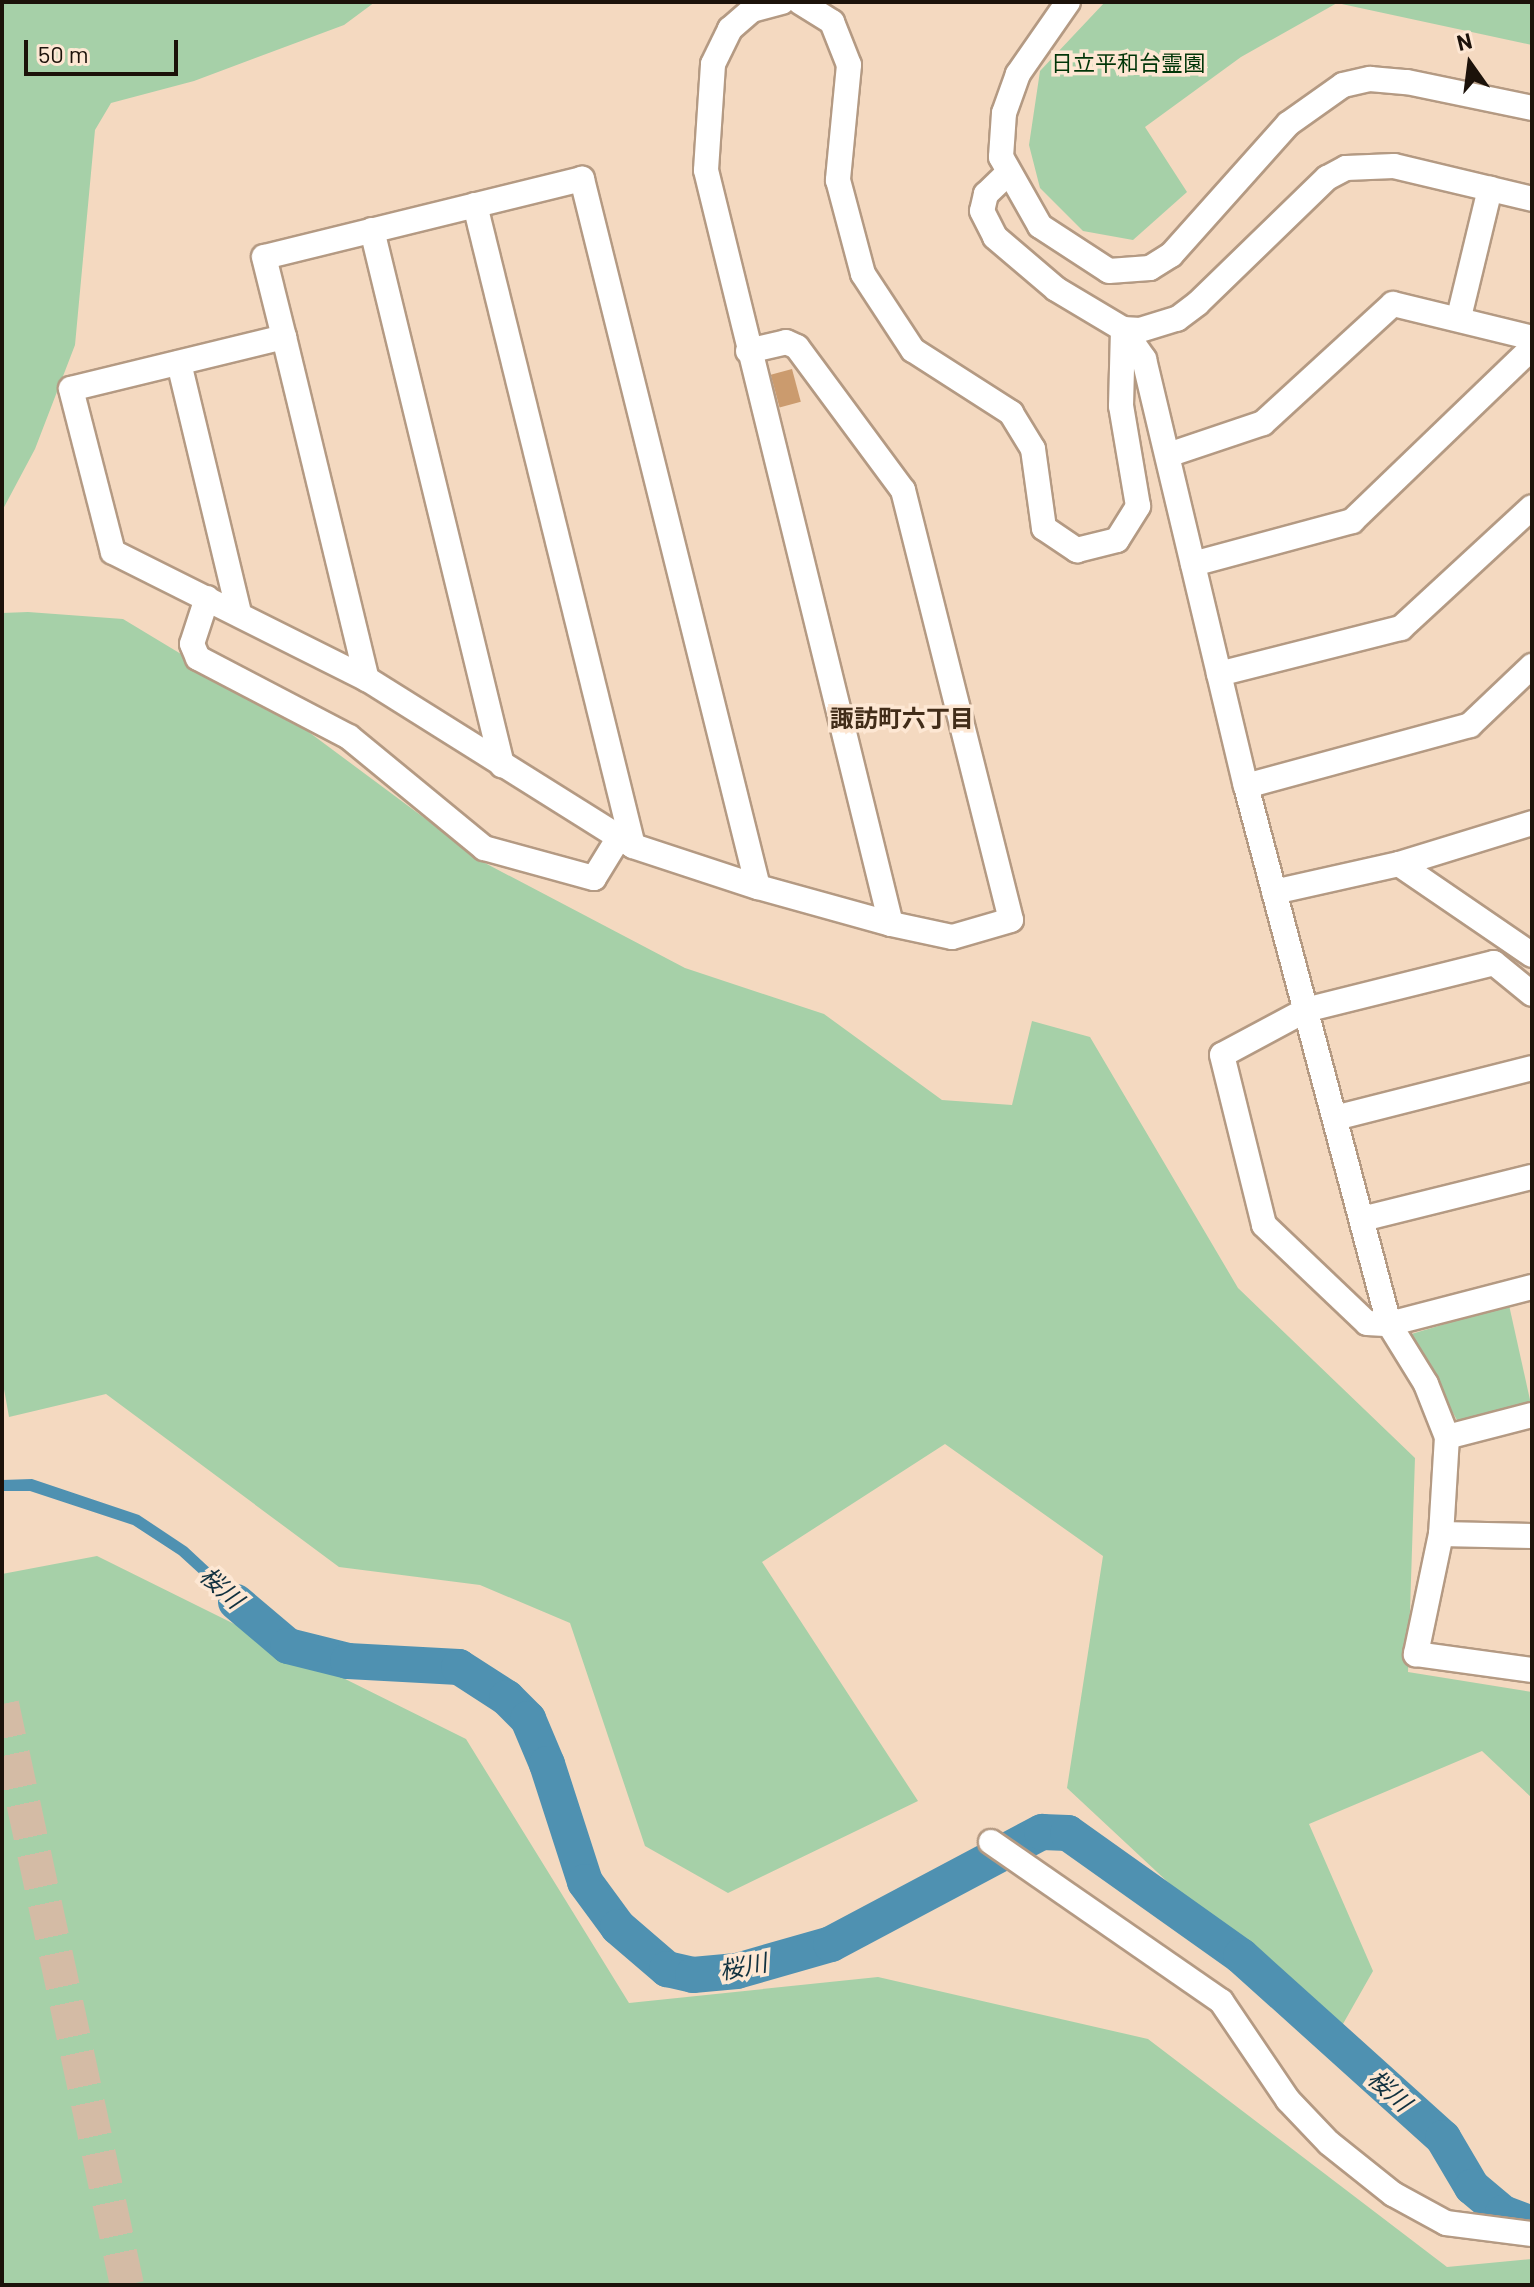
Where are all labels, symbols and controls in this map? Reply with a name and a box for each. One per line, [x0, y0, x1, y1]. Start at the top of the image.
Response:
scale bar [28, 24, 182, 74]
north arrow [1430, 24, 1510, 104]
text: N [1454, 26, 1474, 55]
text: 50 m [38, 39, 89, 68]
park label: 日立平和台霊園 [1051, 50, 1205, 76]
district label: 諏訪町六丁目 [830, 704, 974, 732]
water label: 桜川 [195, 1560, 249, 1614]
water label: 桜川 [717, 1947, 769, 1985]
water label: 桜川 [1363, 2063, 1417, 2117]

